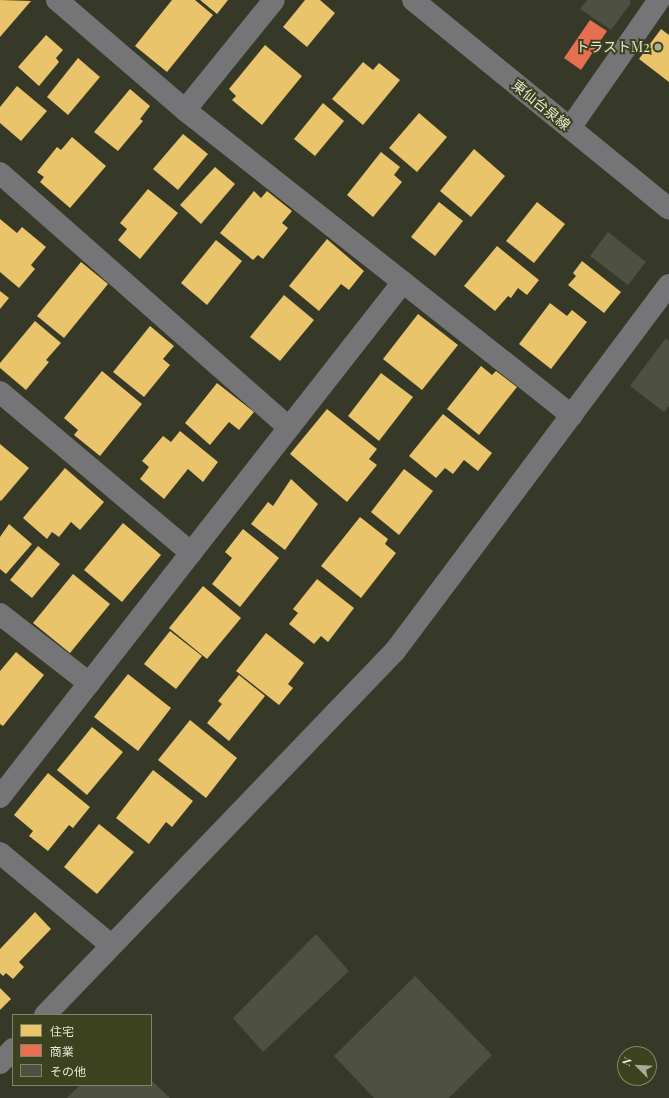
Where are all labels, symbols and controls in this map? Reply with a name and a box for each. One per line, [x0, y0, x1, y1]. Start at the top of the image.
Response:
place label: トラストM2 [575, 39, 650, 55]
marker: トラストM2 [653, 42, 663, 52]
street label: 東仙台泉線 [509, 76, 573, 134]
legend [12, 1014, 152, 1086]
text: 住宅 [50, 1023, 74, 1039]
text: 商業 [50, 1043, 74, 1059]
north arrow [617, 1046, 657, 1086]
text: N [618, 1055, 635, 1068]
text: その他 [50, 1063, 86, 1079]

